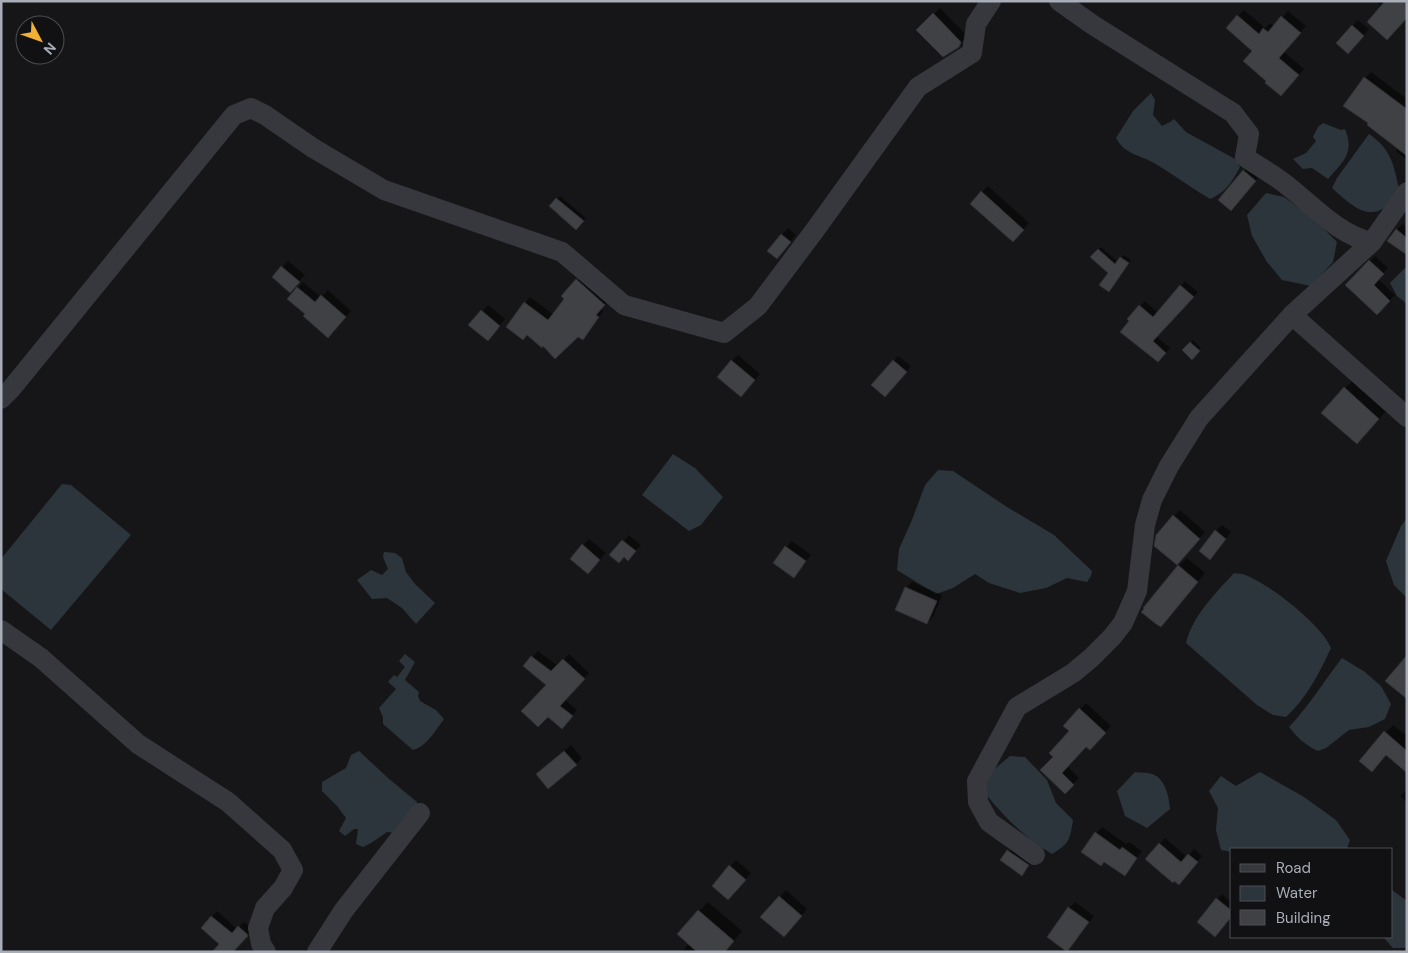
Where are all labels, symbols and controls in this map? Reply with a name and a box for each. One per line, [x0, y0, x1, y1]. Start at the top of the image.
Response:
north arrow [15, 15, 65, 65]
text: N [40, 39, 60, 58]
legend [1230, 848, 1393, 938]
text: Road [1276, 858, 1311, 878]
text: Water [1276, 883, 1318, 903]
text: Building [1276, 908, 1331, 928]

